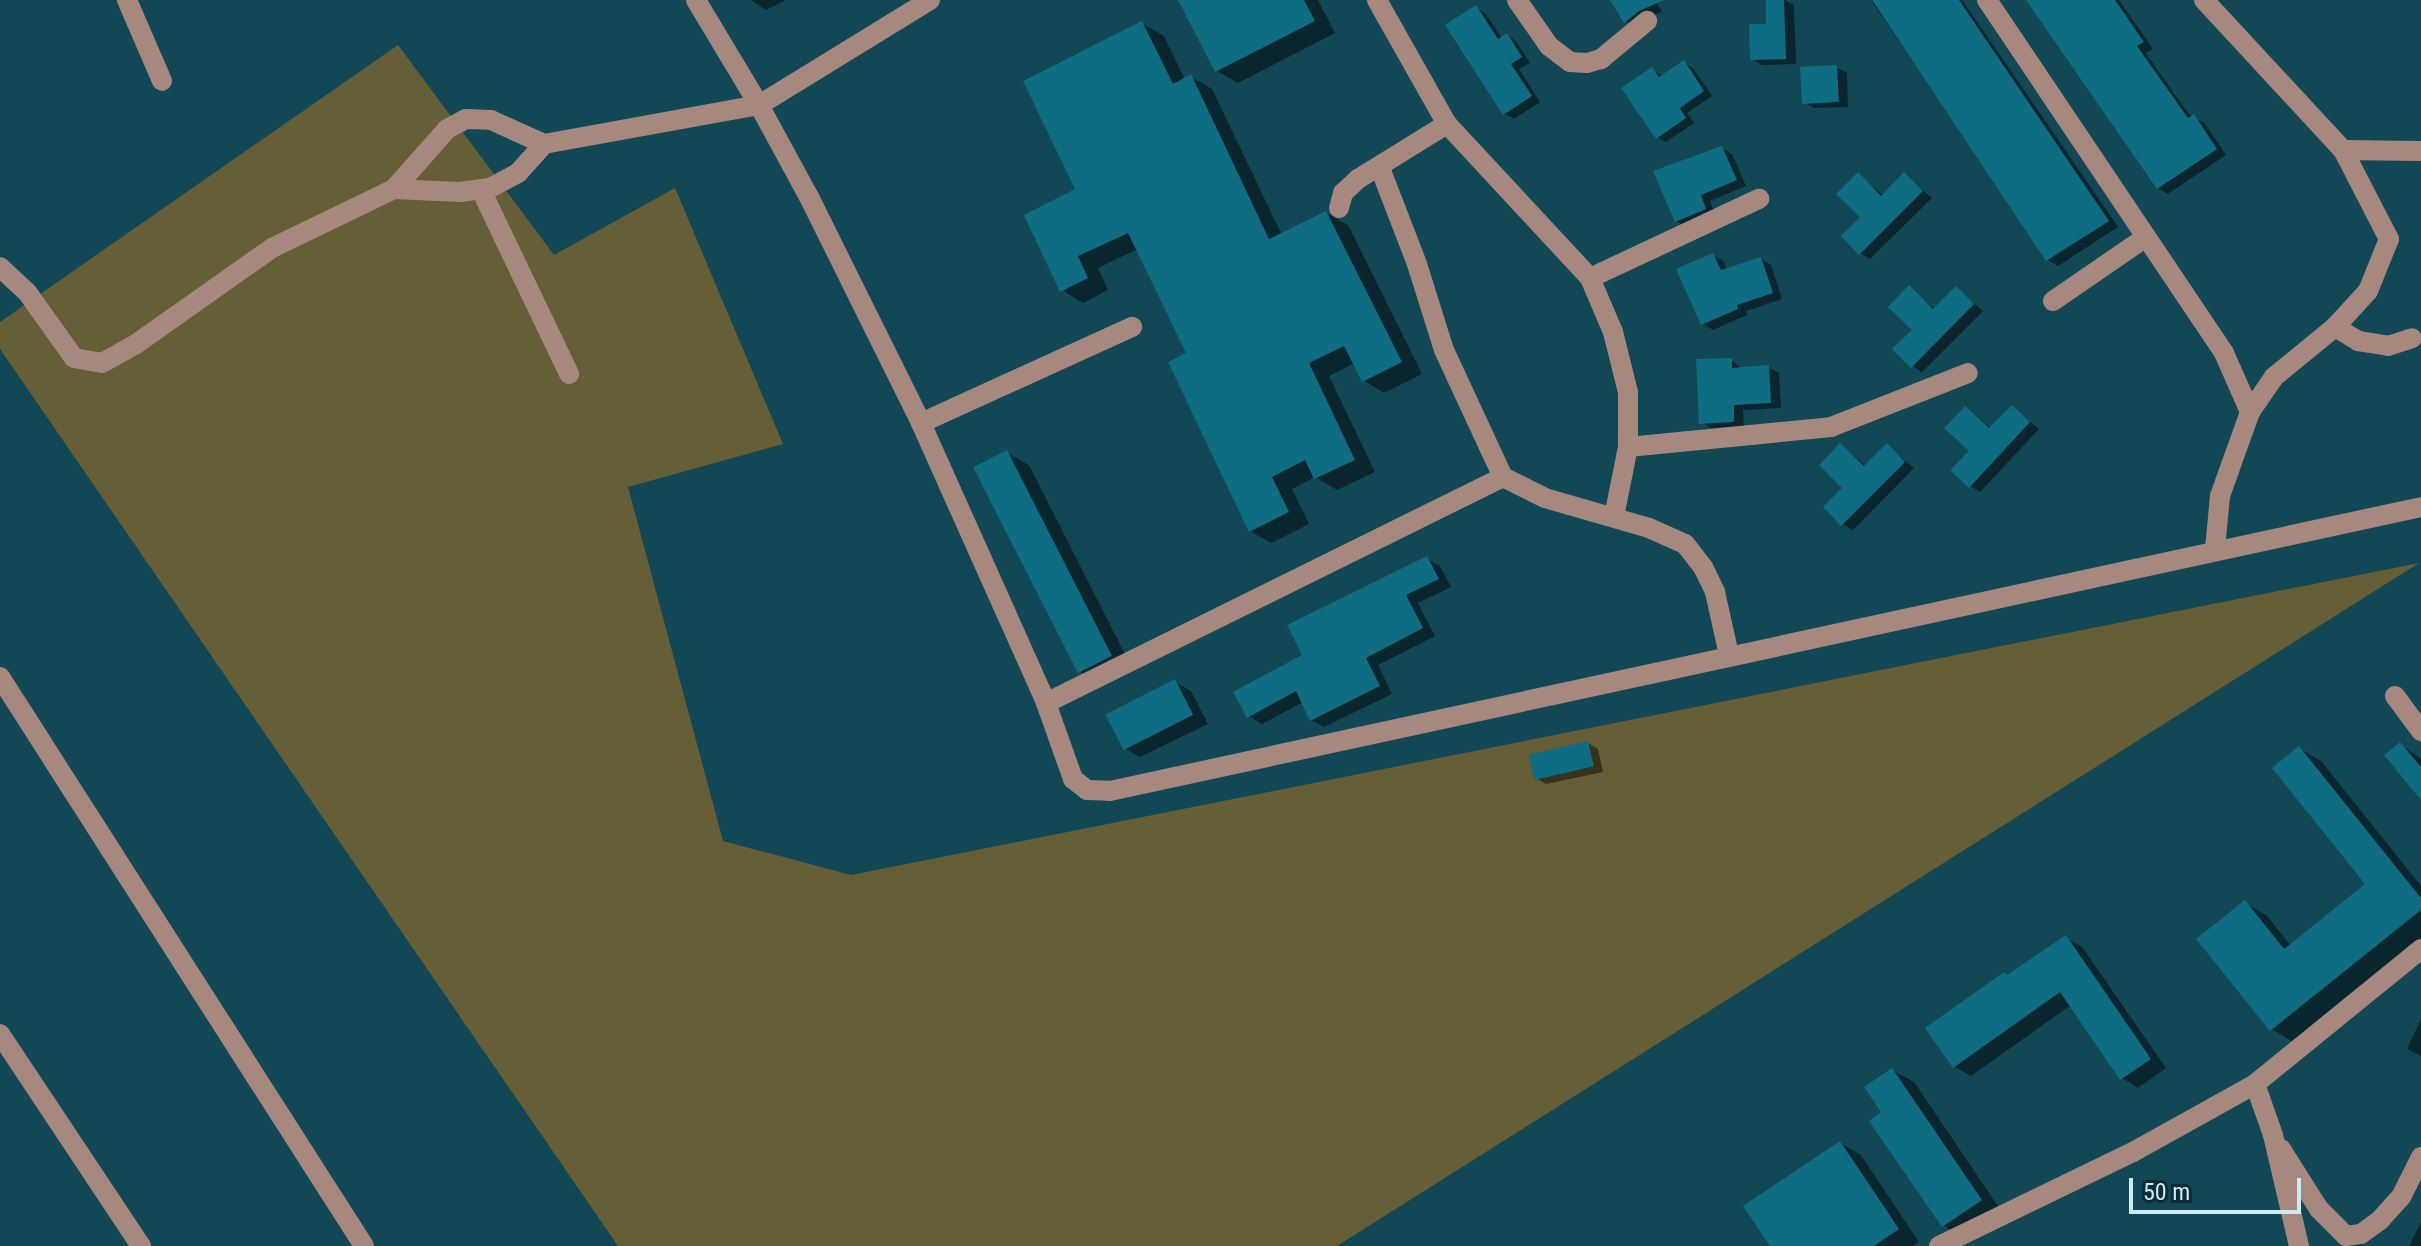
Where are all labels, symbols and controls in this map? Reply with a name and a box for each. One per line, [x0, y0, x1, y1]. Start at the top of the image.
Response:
scale bar [2133, 1162, 2305, 1212]
text: 50 m [2143, 1178, 2190, 1206]

